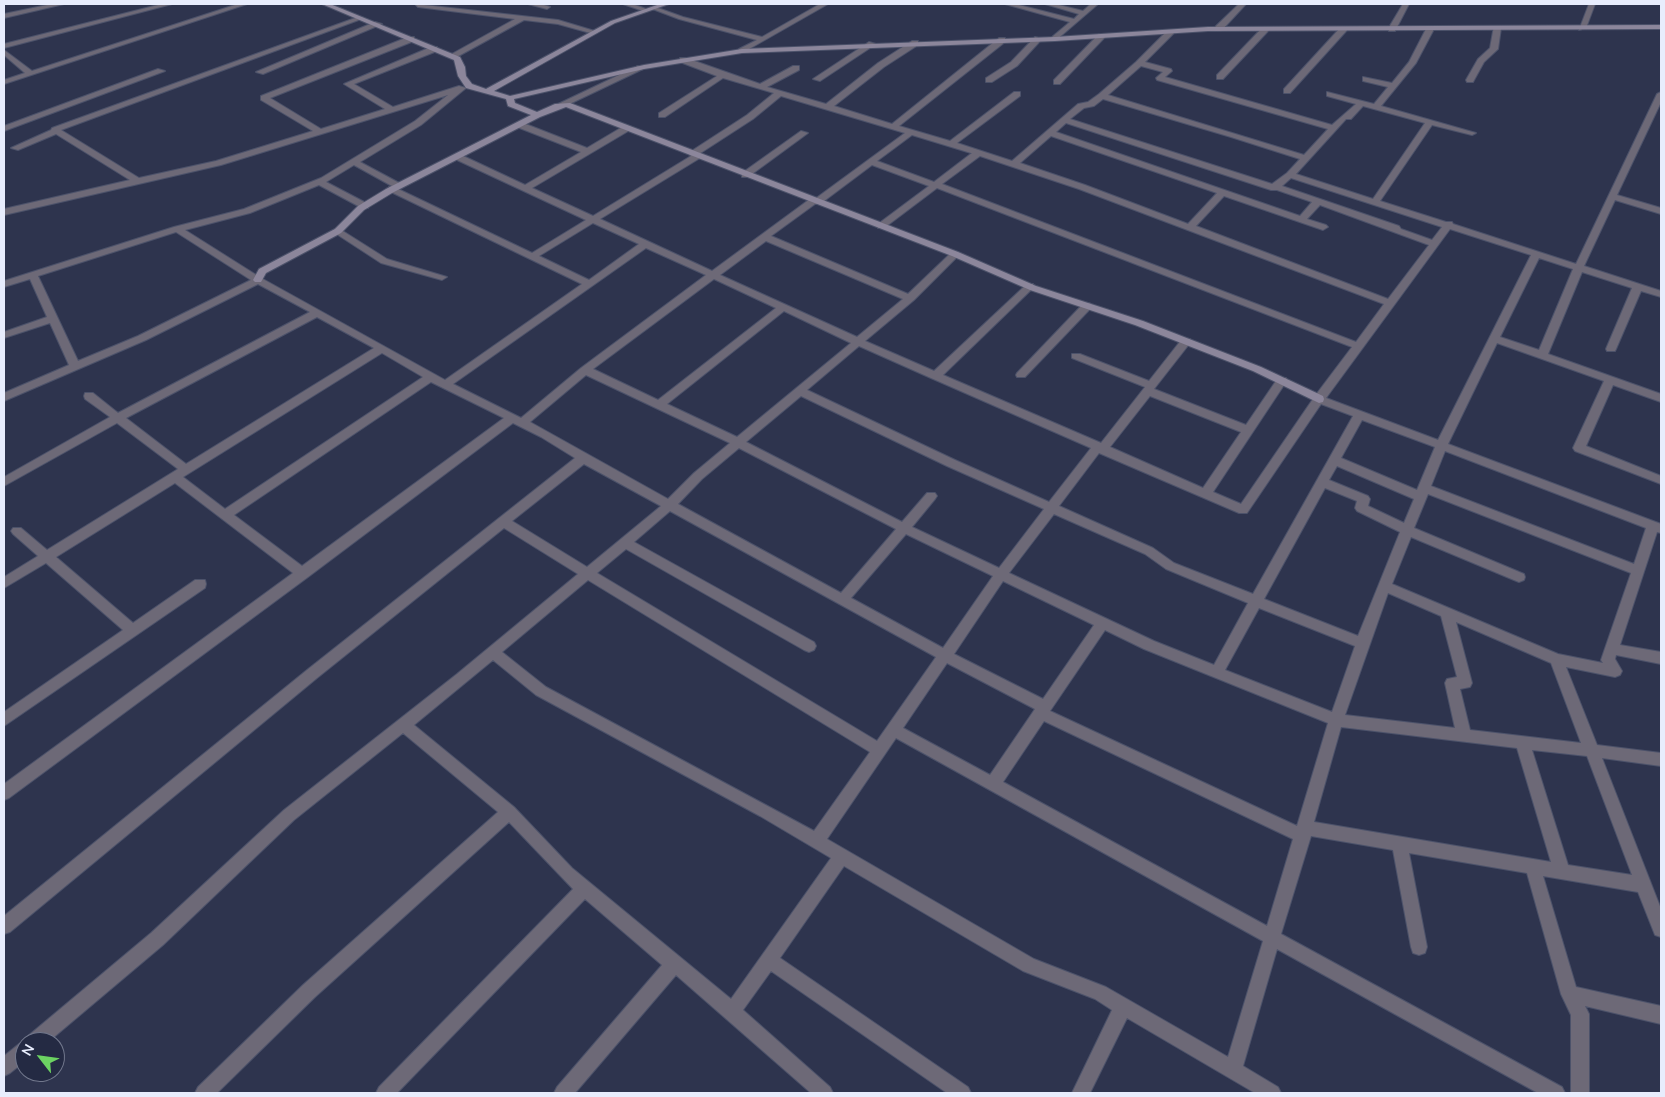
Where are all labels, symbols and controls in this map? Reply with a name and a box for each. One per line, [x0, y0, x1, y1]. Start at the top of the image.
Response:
north arrow [15, 1032, 65, 1082]
text: N [17, 1041, 38, 1059]

